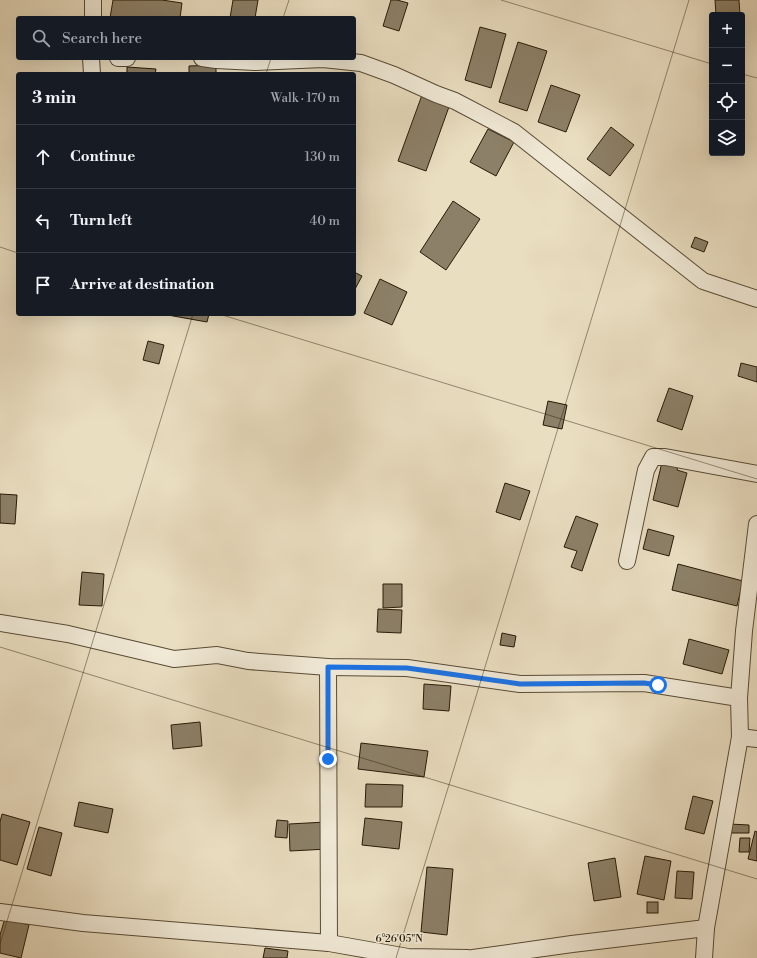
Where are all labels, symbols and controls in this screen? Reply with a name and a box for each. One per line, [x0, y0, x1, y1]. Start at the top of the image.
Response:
map controls [709, 12, 745, 156]
button: + [709, 12, 745, 48]
search box [16, 16, 356, 60]
icon: search [30, 27, 52, 49]
text: Search here [62, 29, 142, 48]
button: − [709, 48, 745, 84]
button: locate [709, 84, 745, 120]
text: 3 min [32, 87, 76, 109]
text: Walk · 170 m [270, 90, 340, 106]
button: layers [709, 120, 745, 156]
icon: ahead [32, 146, 54, 168]
text: Continue [70, 147, 135, 166]
text: 130 m [305, 149, 340, 165]
icon: left [32, 210, 54, 232]
text: Turn left [70, 211, 132, 230]
text: 40 m [310, 213, 340, 229]
icon: arrive [32, 274, 54, 296]
text: Arrive at destination [70, 275, 214, 294]
route start [649, 676, 667, 694]
route end [319, 750, 337, 768]
text: 6°26'05"N [375, 933, 423, 945]

